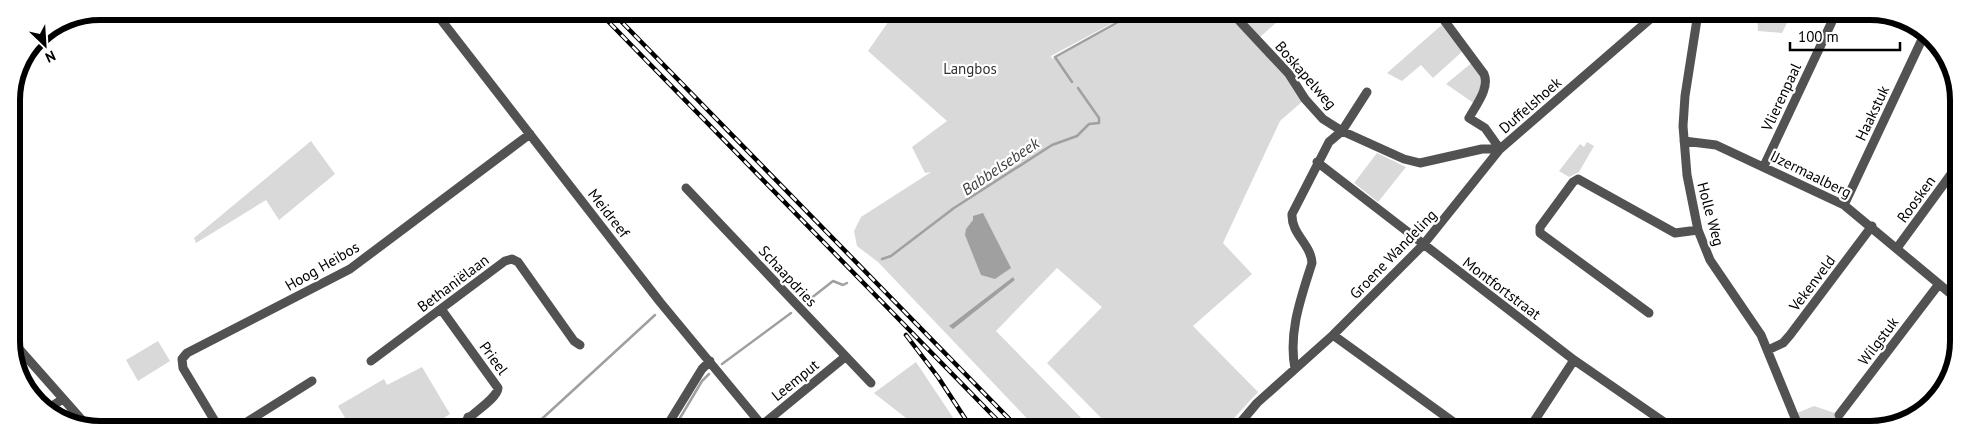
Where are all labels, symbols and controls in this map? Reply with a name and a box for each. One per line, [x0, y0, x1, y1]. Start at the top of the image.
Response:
north arrow [20, 20, 70, 70]
scale bar [1790, 20, 1900, 52]
text: 100 m [1798, 27, 1839, 46]
street label: Boskapelweg [1271, 37, 1341, 113]
text: N [43, 47, 58, 67]
park label: Langbos [943, 59, 997, 78]
street label: Vlierenpaal [1757, 59, 1805, 135]
street label: Duffelshoek [1495, 72, 1566, 137]
street label: Haakstuk [1851, 82, 1893, 144]
water label: Babbelsebeek [957, 132, 1043, 199]
street label: IJzermaalberg [1767, 146, 1855, 202]
street label: Roosken [1893, 172, 1939, 226]
street label: Holle Weg [1693, 180, 1729, 248]
street label: Meidreef [584, 185, 635, 242]
street label: Groene Wandeling [1345, 205, 1441, 303]
street label: Hoog Heibos [282, 237, 362, 295]
street label: Schaapdries [755, 241, 821, 311]
street label: Bethaniëlaan [414, 250, 492, 316]
street label: Vekenveld [1784, 251, 1839, 316]
street label: Montfortstraat [1459, 252, 1545, 324]
street label: Wilgstuk [1854, 312, 1903, 369]
street label: Prieel [476, 338, 513, 379]
street label: Leemput [767, 355, 823, 405]

